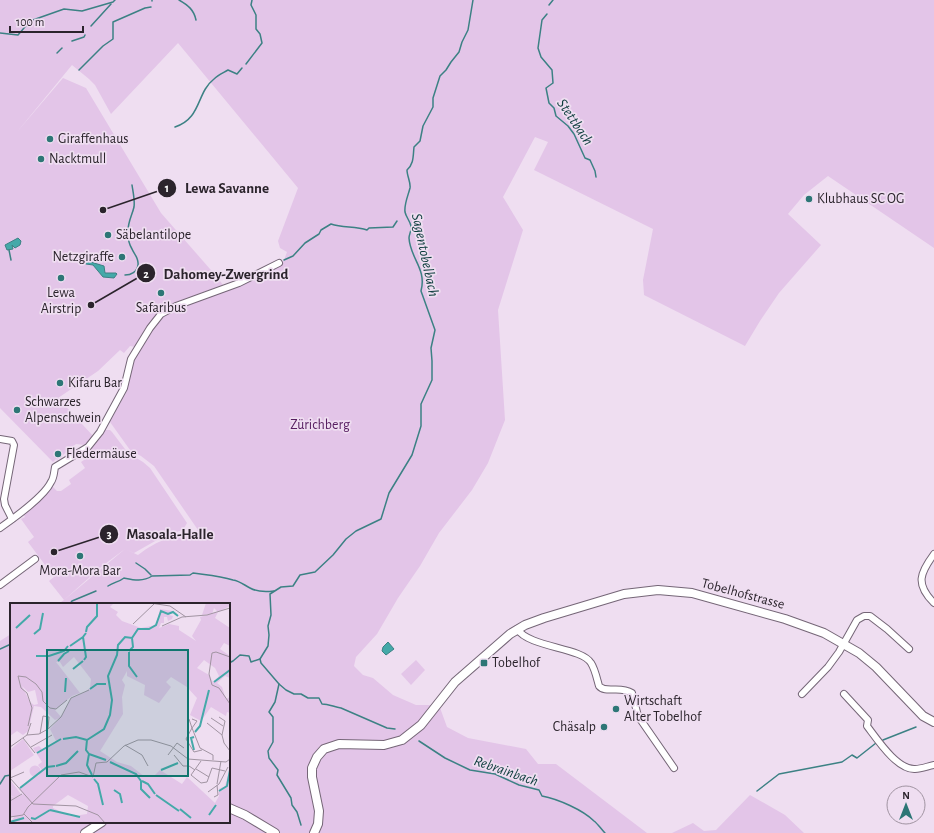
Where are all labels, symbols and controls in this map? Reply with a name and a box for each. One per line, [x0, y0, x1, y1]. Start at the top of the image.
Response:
scale bar [10, 8, 83, 34]
text: 100 m [16, 16, 44, 28]
water label: Stettbach [554, 96, 596, 148]
place label: Giraffenhaus [58, 132, 128, 146]
marker: Giraffenhaus [45, 134, 55, 144]
place label: Nacktmull [49, 152, 106, 166]
marker: Nacktmull [36, 154, 46, 164]
callout: Lewa Savanne [157, 174, 278, 201]
text: Lewa Savanne [185, 181, 269, 196]
text: 1 [165, 182, 169, 194]
place label: Klubhaus SC OG [817, 192, 904, 206]
marker: Klubhaus SC OG [804, 194, 814, 204]
water label: Sagentobelbach [409, 212, 441, 298]
place label: Säbelantilope [116, 228, 191, 242]
marker: Säbelantilope [103, 230, 113, 240]
place label: Netzgiraffe [52, 250, 114, 264]
marker: Netzgiraffe [117, 252, 127, 262]
callout: Dahomey-Zwergrind [136, 260, 297, 287]
text: Dahomey-Zwergrind [164, 267, 289, 282]
text: 2 [143, 268, 149, 280]
marker: Lewa Airstrip [56, 273, 66, 283]
place label: Lewa Airstrip [41, 286, 81, 316]
marker: Safaribus [156, 288, 166, 298]
place label: Safaribus [136, 301, 186, 315]
place label: Kifaru Bar [68, 376, 122, 390]
marker: Kifaru Bar [55, 378, 65, 388]
place label: Schwarzes Alpenschwein [25, 395, 101, 425]
marker: Schwarzes Alpenschwein [12, 405, 22, 415]
park label: Zürichberg [290, 418, 350, 432]
place label: Fledermäuse [66, 447, 137, 461]
marker: Fledermäuse [53, 449, 63, 459]
callout: Masoala-Halle [99, 520, 222, 547]
text: Masoala-Halle [126, 527, 214, 542]
text: 3 [106, 528, 112, 540]
marker: Mora-Mora Bar [75, 551, 85, 561]
place label: Mora-Mora Bar [39, 564, 121, 578]
street label: Tobelhofstrasse [700, 576, 786, 612]
inset map [10, 603, 230, 823]
place label: Tobelhof [492, 656, 541, 670]
marker: Tobelhof [479, 658, 489, 668]
place label: Wirtschaft Alter Tobelhof [624, 694, 702, 724]
marker: Wirtschaft Alter Tobelhof [611, 704, 621, 714]
place label: Chäsalp [553, 720, 596, 734]
marker: Chäsalp [599, 722, 609, 732]
water label: Rebrainbach [472, 753, 540, 789]
north arrow [886, 785, 926, 825]
text: N [902, 790, 910, 801]

